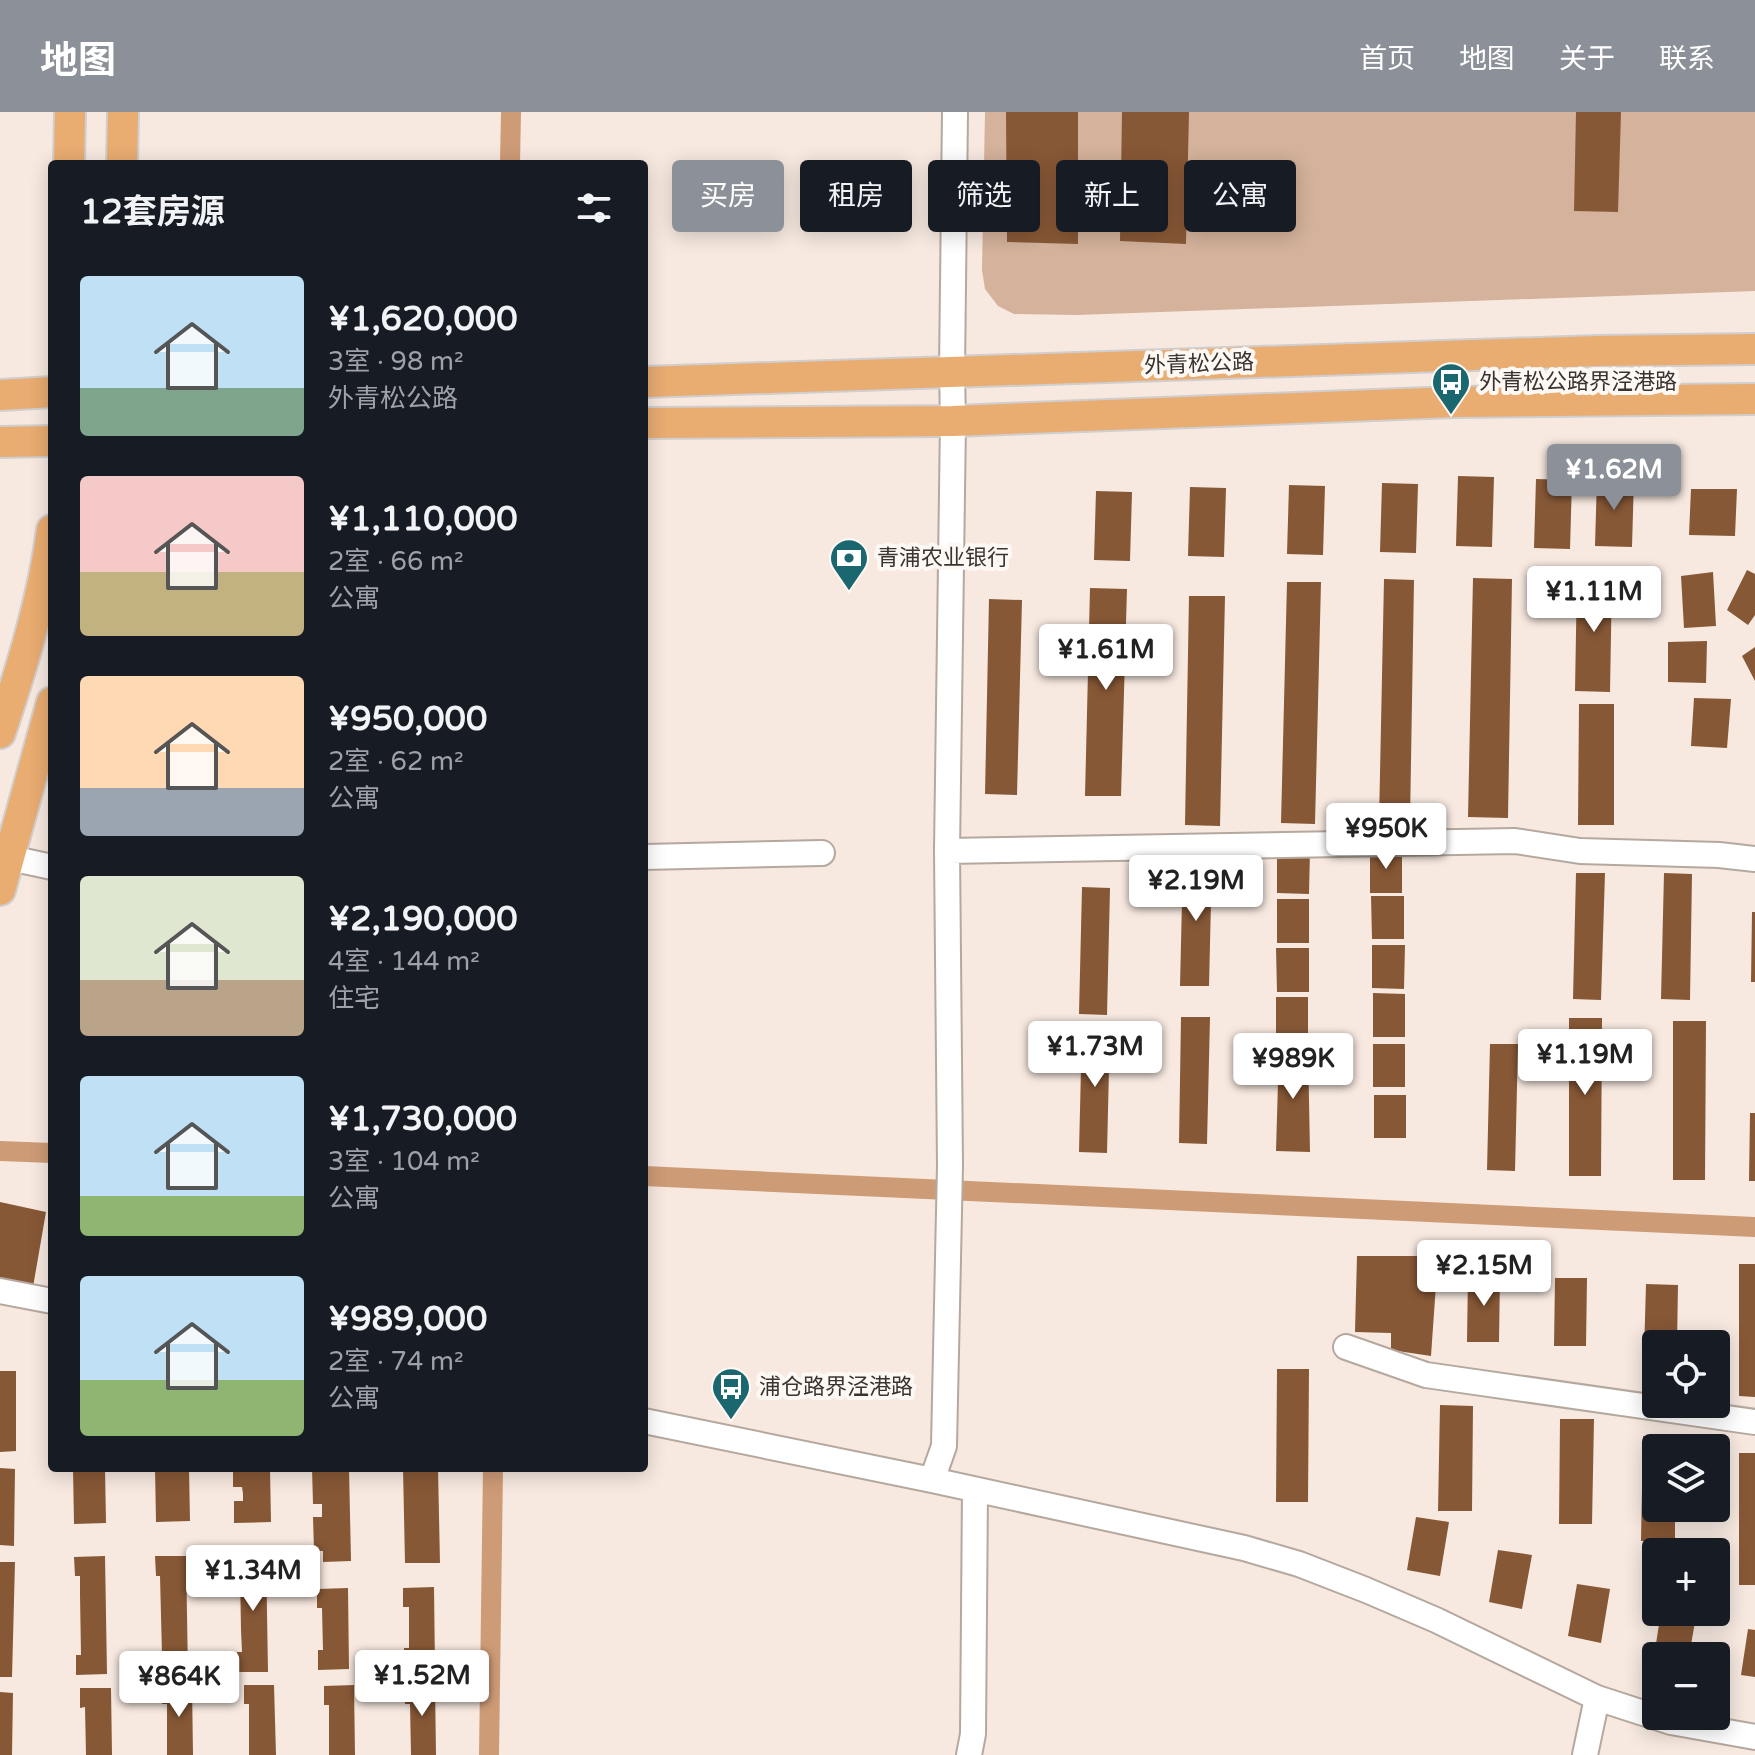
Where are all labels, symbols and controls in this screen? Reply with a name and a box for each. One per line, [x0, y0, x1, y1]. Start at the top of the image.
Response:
text: 地图 [40, 38, 116, 84]
text: 首页 [1359, 42, 1415, 76]
text: 地图 [1459, 42, 1515, 76]
text: 关于 [1559, 42, 1615, 76]
text: 联系 [1659, 42, 1715, 76]
chip: 买房 [672, 160, 784, 232]
chip: 租房 [800, 160, 912, 232]
chip: 筛选 [928, 160, 1040, 232]
chip: 新上 [1056, 160, 1168, 232]
chip: 公寓 [1184, 160, 1296, 232]
icon: filters [572, 186, 616, 230]
text: 12套房源 [80, 192, 225, 233]
text: ¥1,620,000 [328, 299, 518, 340]
icon: home [144, 308, 240, 404]
text: 3室 · 98 m² [328, 346, 464, 377]
street label: 外青松公路 [1144, 349, 1254, 379]
bus stop icon: 外青松公路界泾港路 [1430, 361, 1472, 416]
place label: 外青松公路界泾港路 [1479, 369, 1677, 395]
text: 外青松公路 [328, 383, 458, 414]
pin: ¥1.62M [1549, 444, 1679, 512]
text: ¥1.62M [1565, 454, 1663, 485]
text: ¥1,110,000 [328, 499, 518, 540]
icon: home [144, 508, 240, 604]
bank icon: 青浦农业银行 [828, 537, 870, 592]
place label: 青浦农业银行 [877, 545, 1009, 571]
text: 2室 · 66 m² [328, 546, 464, 577]
pin: ¥1.11M [1529, 566, 1659, 634]
text: ¥1.11M [1545, 576, 1643, 607]
text: 公寓 [328, 583, 380, 614]
pin: ¥1.61M [1041, 624, 1171, 692]
text: ¥1.61M [1057, 634, 1155, 665]
text: ¥950,000 [328, 699, 487, 740]
icon: home [144, 708, 240, 804]
text: 2室 · 62 m² [328, 746, 464, 777]
text: 公寓 [328, 783, 380, 814]
pin: ¥950K [1330, 803, 1442, 871]
text: ¥950K [1344, 813, 1428, 844]
pin: ¥2.19M [1131, 855, 1261, 923]
text: ¥2.19M [1147, 865, 1245, 896]
text: ¥2,190,000 [328, 899, 518, 940]
icon: home [144, 908, 240, 1004]
text: 4室 · 144 m² [328, 946, 480, 977]
text: 住宅 [328, 983, 380, 1014]
pin: ¥1.73M [1030, 1021, 1160, 1089]
pin: ¥1.19M [1520, 1029, 1650, 1097]
text: ¥1.73M [1046, 1031, 1144, 1062]
pin: ¥989K [1237, 1033, 1349, 1101]
text: ¥1.19M [1536, 1039, 1634, 1070]
text: ¥989K [1251, 1043, 1335, 1074]
text: ¥1,730,000 [328, 1099, 517, 1140]
icon: home [144, 1108, 240, 1204]
text: 3室 · 104 m² [328, 1146, 480, 1177]
text: 公寓 [328, 1183, 380, 1214]
pin: ¥2.15M [1419, 1240, 1549, 1308]
text: ¥2.15M [1435, 1250, 1533, 1281]
text: ¥989,000 [328, 1299, 487, 1340]
icon: home [144, 1308, 240, 1404]
map controls [1642, 1330, 1730, 1730]
button: locate [1642, 1330, 1730, 1418]
text: 2室 · 74 m² [328, 1346, 464, 1377]
bus stop icon: 浦仓路界泾港路 [710, 1366, 752, 1421]
place label: 浦仓路界泾港路 [759, 1374, 913, 1400]
text: 公寓 [328, 1383, 380, 1414]
button: layers [1642, 1434, 1730, 1522]
button: + [1642, 1538, 1730, 1626]
pin: ¥1.34M [188, 1545, 318, 1613]
text: ¥1.34M [204, 1555, 302, 1586]
button: − [1642, 1642, 1730, 1730]
pin: ¥1.52M [357, 1650, 487, 1718]
pin: ¥864K [123, 1651, 235, 1719]
text: ¥1.52M [373, 1660, 471, 1691]
text: ¥864K [137, 1661, 221, 1692]

